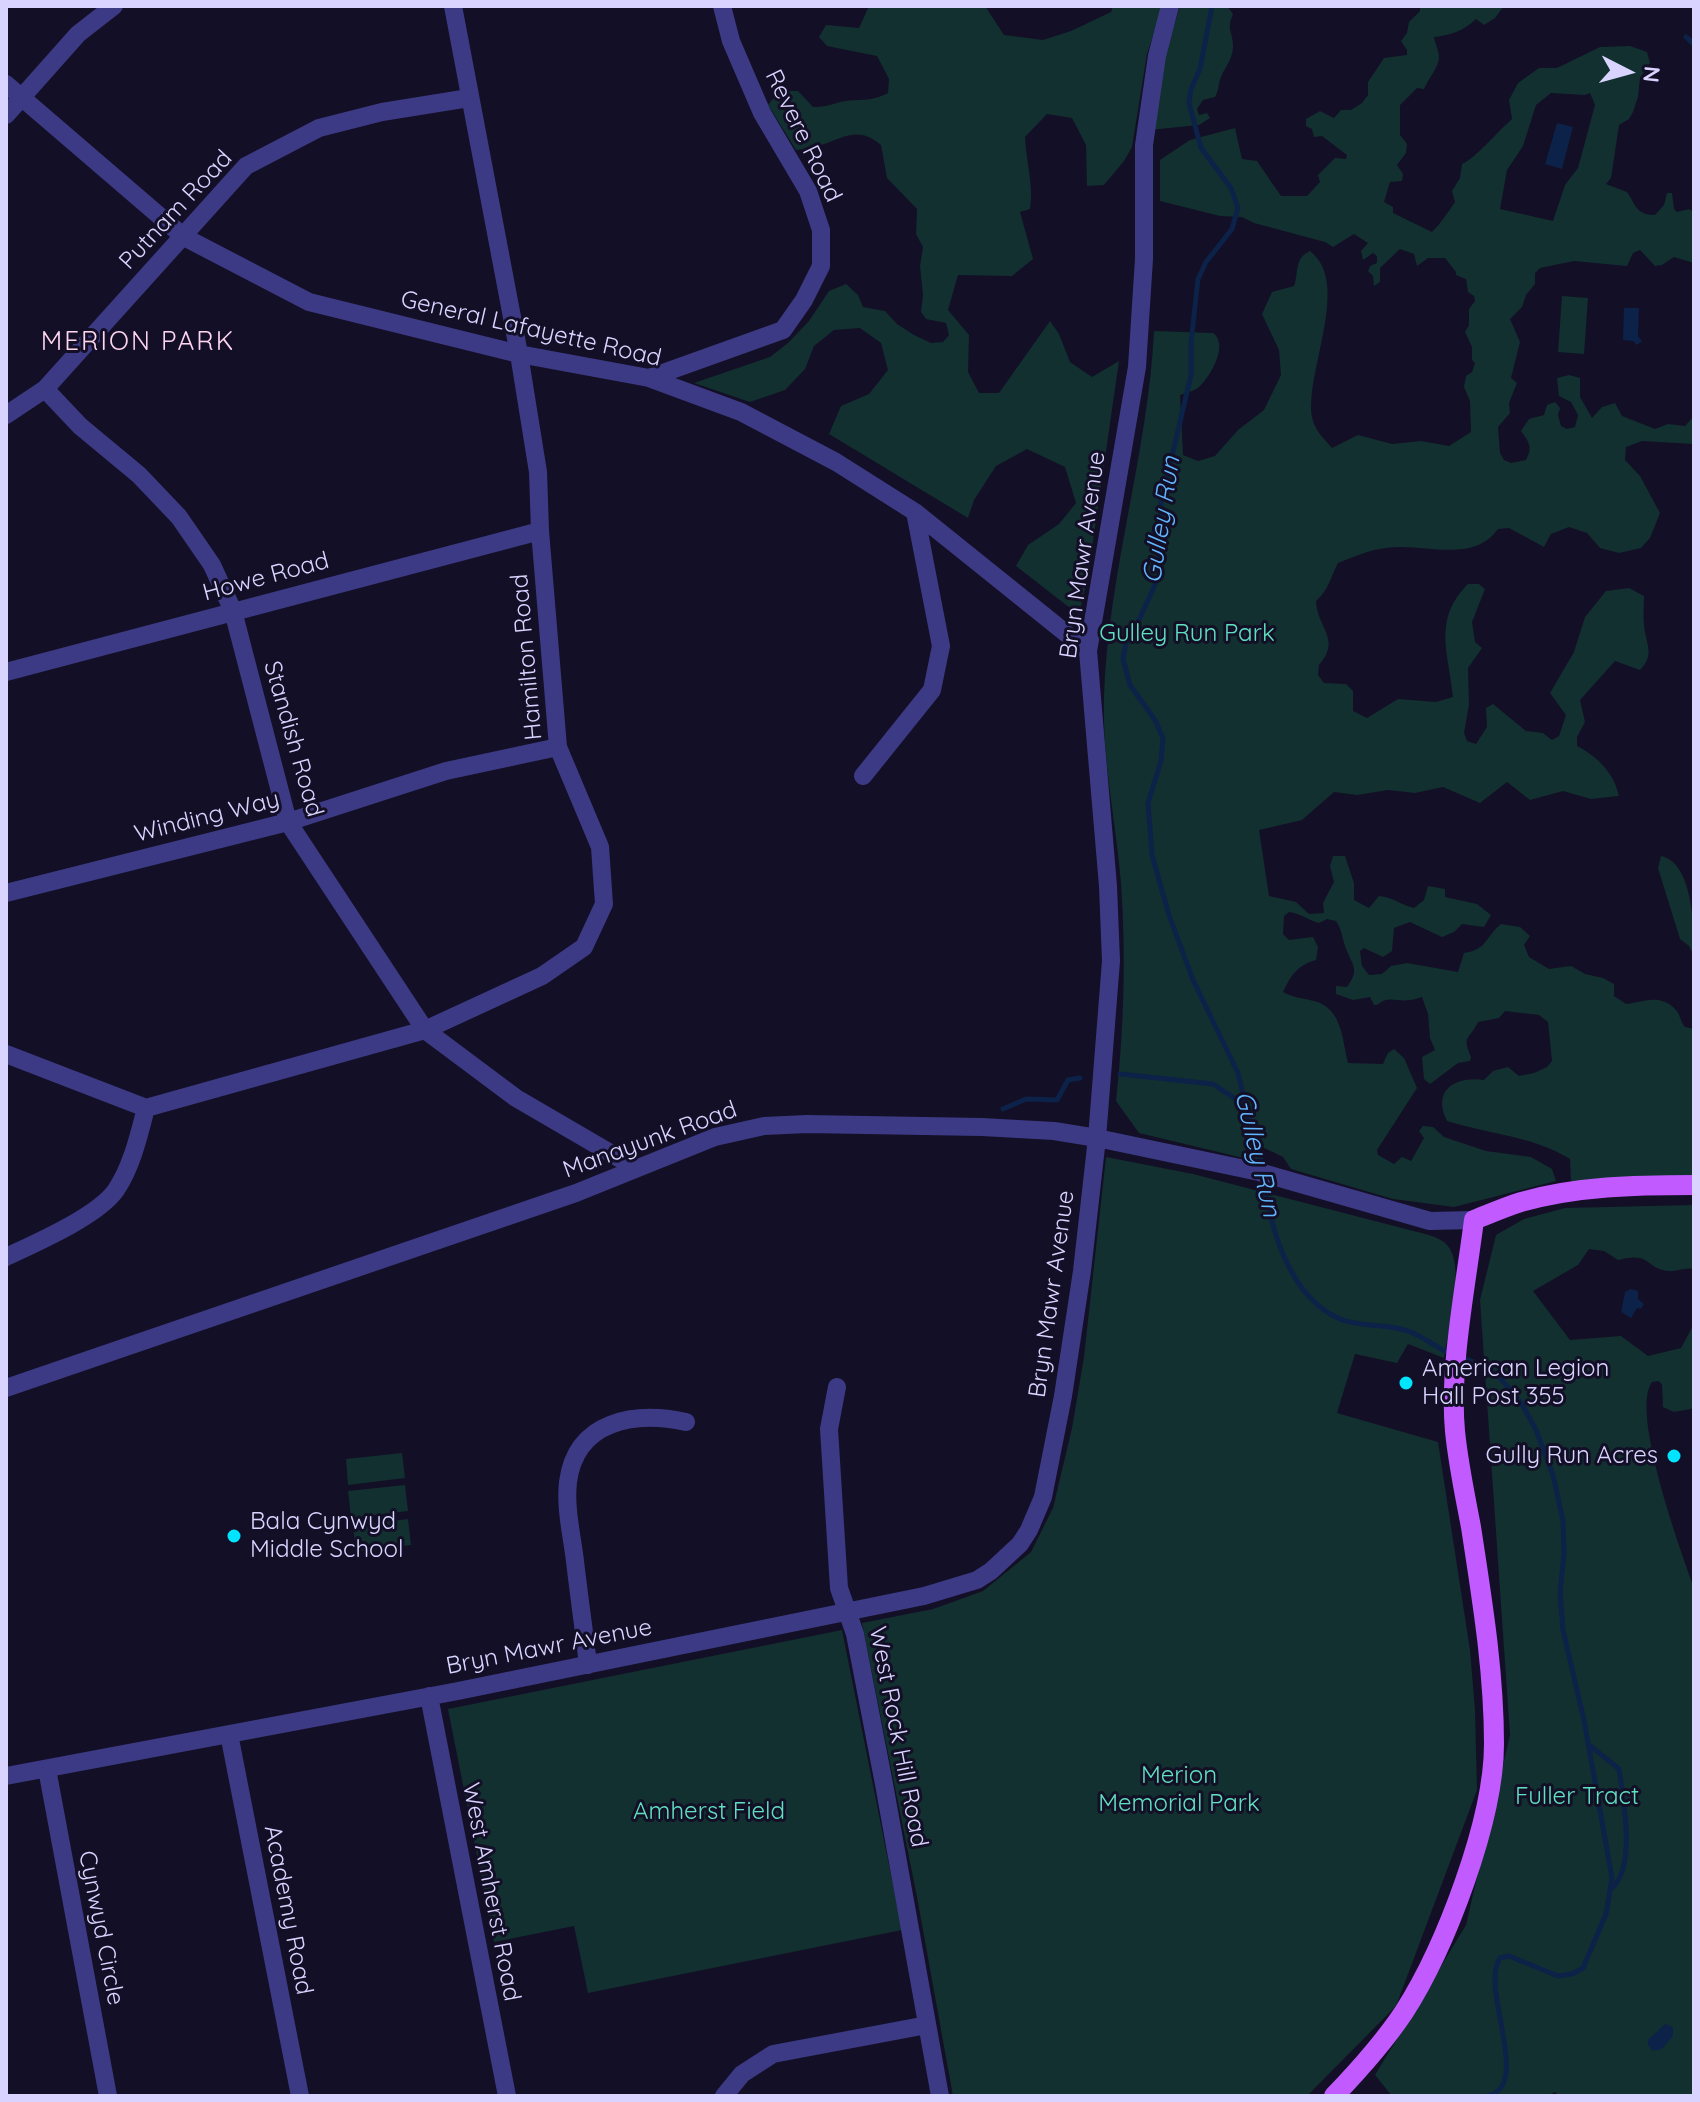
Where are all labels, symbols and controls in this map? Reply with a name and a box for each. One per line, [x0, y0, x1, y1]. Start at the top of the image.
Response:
north arrow [1588, 32, 1668, 112]
street label: Revere Road [759, 65, 847, 207]
text: N [1637, 65, 1667, 84]
street label: Putnam Road [114, 144, 238, 276]
street label: General Lafayette Road [398, 285, 664, 373]
district label: MERION PARK [41, 326, 235, 358]
street label: Bryn Mawr Avenue [1054, 449, 1112, 661]
water label: Gulley Run [1137, 454, 1187, 586]
street label: Howe Road [200, 546, 332, 608]
street label: Hamilton Road [505, 573, 549, 741]
park label: Gulley Run Park [1099, 620, 1275, 648]
street label: Standish Road [257, 658, 329, 820]
street label: Winding Way [132, 785, 282, 849]
water label: Gulley Run [1227, 1088, 1287, 1220]
street label: Manayunk Road [559, 1095, 741, 1185]
street label: Bryn Mawr Avenue [1023, 1188, 1081, 1400]
place label: American Legion Hall Post 355 [1422, 1355, 1609, 1411]
marker: American Legion Hall Post 355 [1397, 1374, 1415, 1392]
place label: Gully Run Acres [1485, 1442, 1658, 1470]
marker: Gully Run Acres [1665, 1447, 1683, 1465]
place label: Bala Cynwyd Middle School [250, 1508, 404, 1564]
marker: Bala Cynwyd Middle School [225, 1527, 243, 1545]
street label: Bryn Mawr Avenue [444, 1613, 654, 1681]
street label: West Rock Hill Road [862, 1624, 934, 1850]
park label: Merion Memorial Park [1098, 1762, 1260, 1818]
street label: West Amherst Road [456, 1780, 526, 2004]
park label: Fuller Tract [1515, 1783, 1639, 1811]
park label: Amherst Field [633, 1798, 785, 1826]
street label: Academy Road [257, 1823, 319, 1997]
street label: Cynwyd Circle [72, 1848, 130, 2008]

